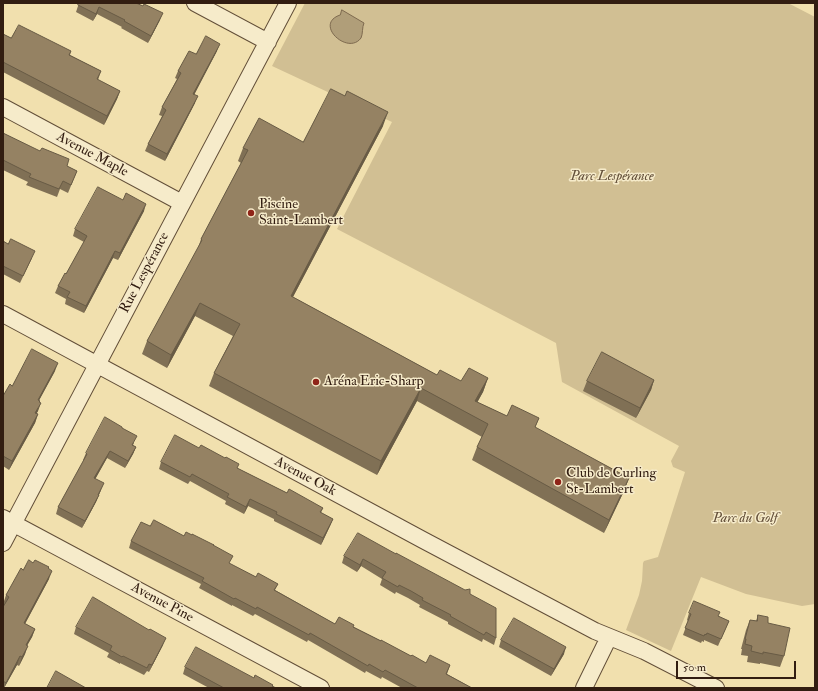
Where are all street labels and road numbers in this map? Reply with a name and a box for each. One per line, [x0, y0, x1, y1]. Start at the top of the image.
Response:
street label: Avenue Maple [53, 129, 131, 181]
street label: Rue Lespérance [117, 230, 173, 316]
street label: Avenue Oak [271, 454, 339, 500]
street label: Avenue Pine [128, 580, 196, 626]

